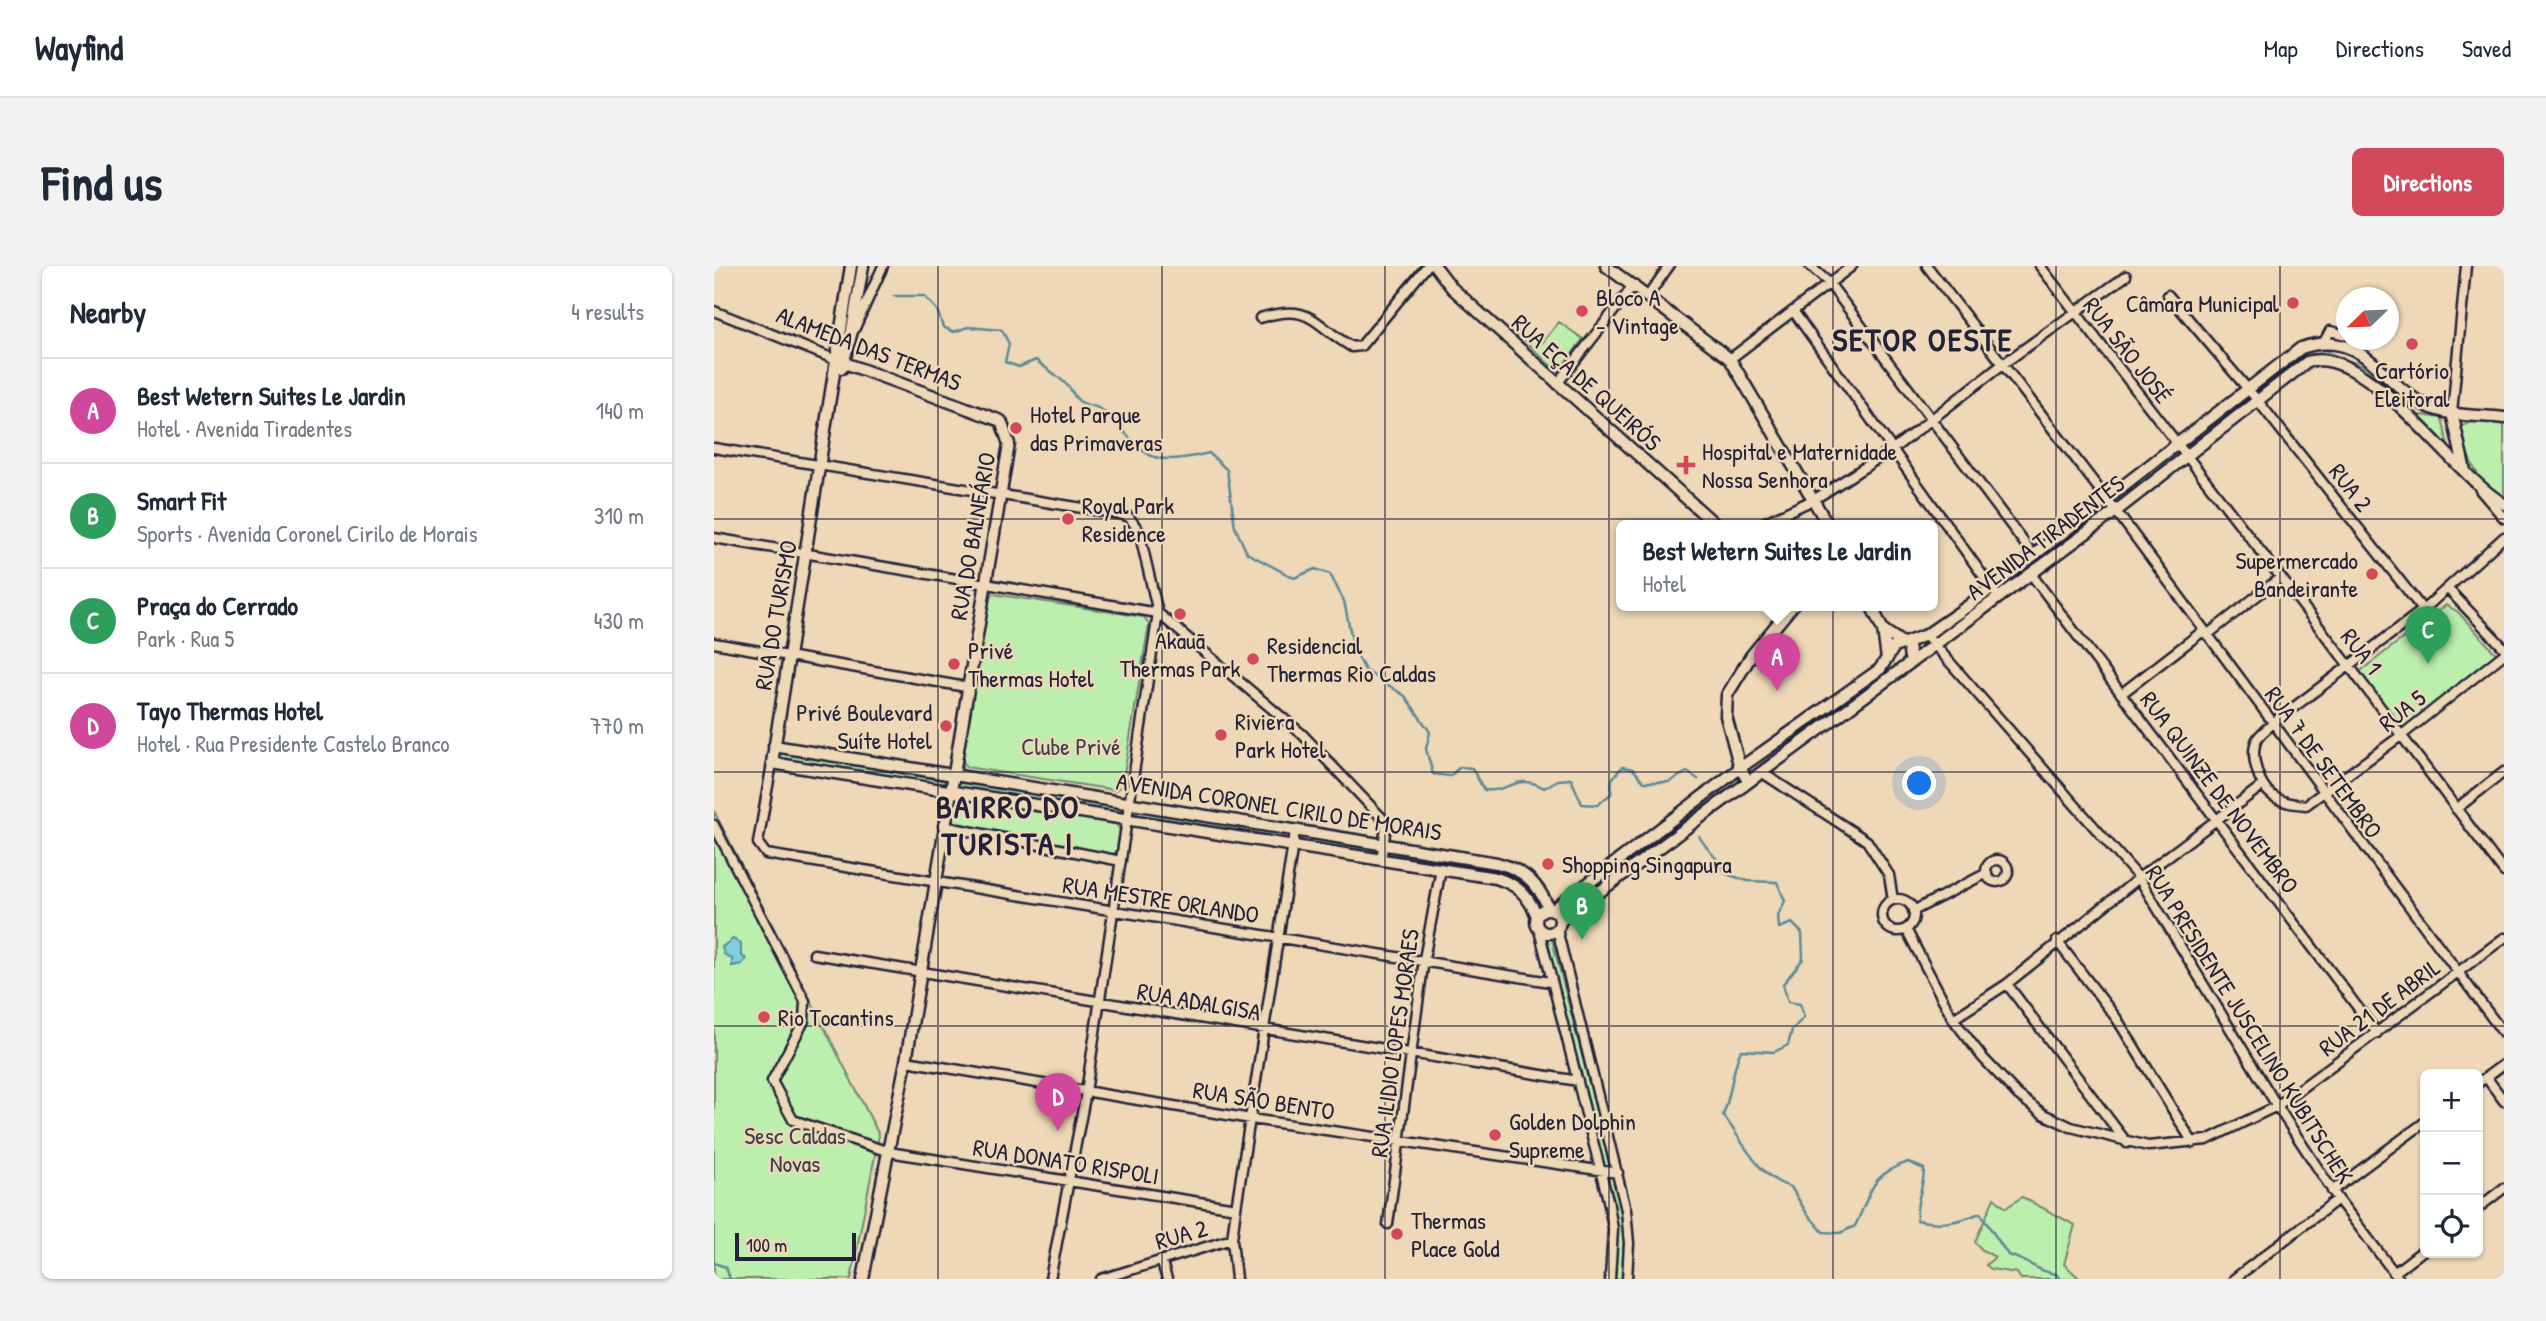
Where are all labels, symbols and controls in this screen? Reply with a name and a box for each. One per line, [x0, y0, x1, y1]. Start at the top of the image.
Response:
text: Wayfind [35, 26, 123, 70]
text: Map [2264, 32, 2298, 64]
text: Directions [2336, 32, 2424, 64]
text: Saved [2462, 32, 2511, 64]
button: Directions [2352, 148, 2504, 216]
text: Find us [42, 149, 162, 215]
place label: Bloco A - Vintage [1596, 281, 1679, 341]
place label: Câmara Municipal [2126, 287, 2280, 319]
north arrow [2336, 287, 2399, 350]
street label: RUA SÃO JOSÉ [2076, 290, 2180, 410]
text: Nearby [70, 292, 146, 332]
marker: Câmara Municipal [2285, 295, 2301, 311]
text: 4 results [571, 296, 644, 327]
street label: ALAMEDA DAS TERMAS [772, 298, 966, 398]
marker: Bloco A - Vintage [1574, 303, 1590, 319]
street label: RUA EÇA DE QUEIRÓS [1506, 306, 1668, 458]
district label: SETOR OESTE [1832, 318, 2014, 361]
marker: Cartório Eleitoral [2404, 336, 2420, 352]
place label: Cartório Eleitoral [2375, 354, 2450, 414]
text: Best Wetern Suites Le Jardin [137, 378, 406, 413]
text: A [87, 395, 99, 426]
text: 140 m [596, 395, 644, 426]
place label: Hotel Parque das Primaveras [1030, 398, 1162, 458]
text: Hotel · Avenida Tiradentes [137, 413, 352, 444]
marker: Hotel Parque das Primaveras [1008, 420, 1024, 436]
place label: Hospital e Maternidade Nossa Senhora [1702, 435, 1898, 495]
street label: RUA DO BALNEÁRIO [942, 450, 1002, 622]
marker: Hospital e Maternidade Nossa Senhora [1676, 455, 1696, 475]
street label: RUA 2 [2322, 456, 2380, 518]
street label: AVENIDA TIRADENTES [1960, 467, 2130, 607]
text: Smart Fit [137, 483, 226, 518]
place label: Royal Park Residence [1082, 489, 1174, 549]
text: B [87, 500, 99, 531]
text: 310 m [594, 500, 644, 531]
marker: Royal Park Residence [1060, 511, 1076, 527]
text: Sports · Avenida Coronel Cirilo de Morais [137, 518, 478, 549]
popup [1616, 520, 1938, 611]
text: Best Wetern Suites Le Jardin [1643, 533, 1911, 568]
street label: RUA DO TURISMO [746, 538, 804, 692]
place label: Supermercado Bandeirante [2235, 544, 2358, 604]
marker: Supermercado Bandeirante [2364, 566, 2380, 582]
text: Hotel [1643, 568, 1686, 599]
text: Praça do Cerrado [137, 588, 298, 623]
text: C [87, 605, 99, 636]
text: 430 m [594, 605, 644, 636]
marker: Akauã Thermas Park [1172, 606, 1188, 622]
pin: C [2405, 606, 2451, 664]
street label: RUA 1 [2334, 621, 2390, 681]
text: Park · Rua 5 [137, 623, 234, 654]
place label: Akauã Thermas Park [1120, 624, 1240, 684]
place label: Residencial Thermas Rio Caldas [1267, 629, 1436, 689]
pin: A [1754, 633, 1800, 691]
place label: Privé Thermas Hotel [968, 634, 1094, 694]
marker: Residencial Thermas Rio Caldas [1245, 651, 1261, 667]
marker: Privé Thermas Hotel [946, 656, 962, 672]
street label: RUA 7 DE SETEMBRO [2258, 680, 2390, 844]
street label: RUA 5 [2372, 682, 2432, 738]
street label: RUA QUINZE DE NOVEMBRO [2133, 684, 2307, 900]
text: Tayo Thermas Hotel [137, 693, 323, 728]
place label: Privé Boulevard Suíte Hotel [796, 696, 933, 756]
place label: Riviera Park Hotel [1235, 705, 1326, 765]
text: D [88, 710, 98, 741]
text: 770 m [590, 710, 644, 741]
marker: Privé Boulevard Suíte Hotel [938, 718, 954, 734]
marker: Riviera Park Hotel [1213, 727, 1229, 743]
text: Hotel · Rua Presidente Castelo Branco [137, 728, 450, 759]
park label: Clube Privé [1021, 730, 1121, 762]
street label: AVENIDA CORONEL CIRILO DE MORAIS [1114, 764, 1444, 848]
your location [1902, 766, 1936, 800]
district label: BAIRRO DO TURISTA I [936, 785, 1080, 865]
place label: Shopping Singapura [1562, 848, 1732, 880]
marker: Shopping Singapura [1540, 856, 1556, 872]
street label: RUA PRESIDENTE JUSCELINO KUBITSCHEK [2139, 859, 2362, 1190]
street label: RUA MESTRE ORLANDO [1061, 868, 1261, 930]
pin: B [1559, 882, 1605, 940]
street label: RUA ILIDIO LOPES MORAES [1362, 927, 1426, 1159]
street label: RUA 21 DE ABRIL [2312, 951, 2446, 1063]
street label: RUA ADALGISA [1135, 974, 1264, 1028]
place label: Rio Tocantins [778, 1001, 894, 1033]
marker: Rio Tocantins [756, 1009, 772, 1025]
map controls [2420, 1069, 2483, 1258]
button: + [2420, 1069, 2483, 1132]
pin: D [1035, 1073, 1081, 1131]
street label: RUA SÃO BENTO [1191, 1073, 1337, 1127]
place label: Golden Dolphin Supreme [1509, 1105, 1636, 1165]
park label: Sesc Caldas Novas [744, 1119, 846, 1179]
marker: Golden Dolphin Supreme [1487, 1127, 1503, 1143]
street label: RUA DONATO RISPOLI [971, 1131, 1161, 1191]
button: − [2420, 1132, 2483, 1195]
button: locate [2420, 1195, 2483, 1258]
place label: Thermas Place Gold [1411, 1204, 1500, 1264]
street label: RUA 2 [1151, 1211, 1211, 1257]
marker: Thermas Place Gold [1389, 1226, 1405, 1242]
scale bar [735, 1230, 856, 1262]
text: 100 m [746, 1232, 787, 1258]

